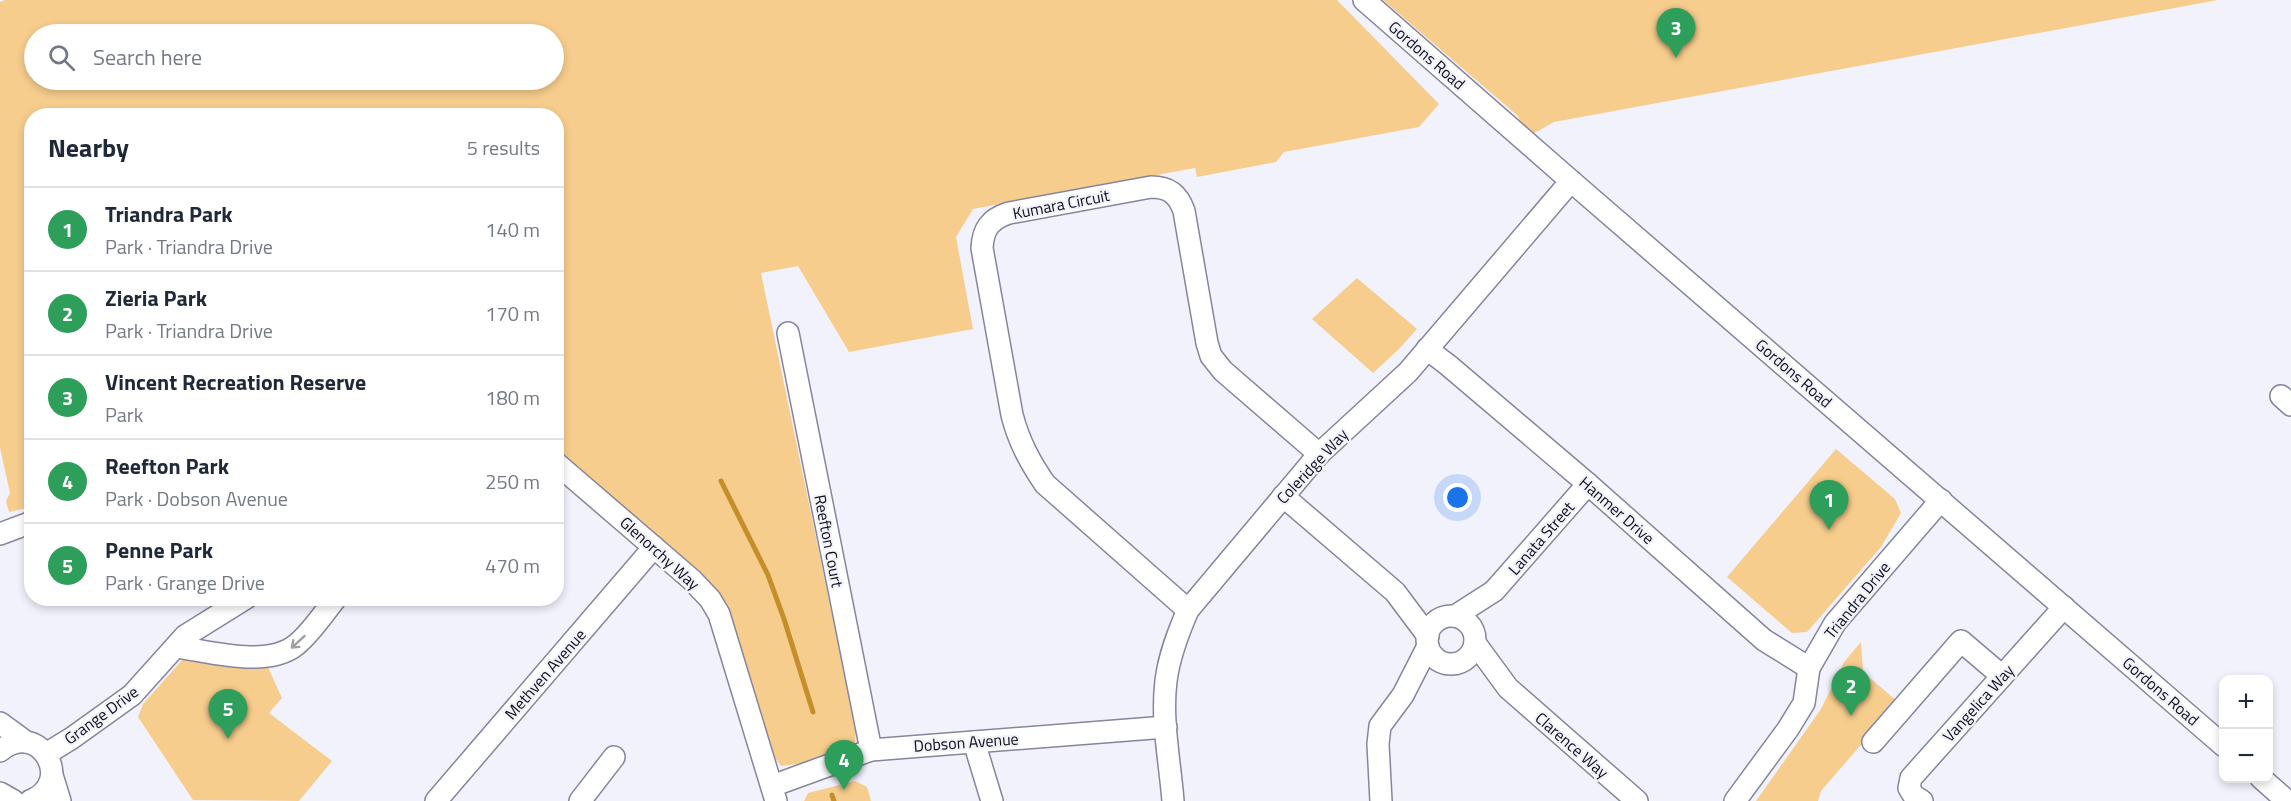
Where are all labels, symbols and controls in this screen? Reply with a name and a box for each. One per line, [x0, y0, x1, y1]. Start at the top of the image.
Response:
pin: 3 [1656, 8, 1696, 58]
street label: Gordons Road [1383, 15, 1471, 95]
search box [24, 24, 564, 90]
text: Search here [93, 40, 202, 74]
icon: search [45, 41, 78, 74]
text: Nearby [48, 128, 129, 167]
text: 5 results [467, 132, 540, 163]
street label: Kumara Circuit [1011, 183, 1112, 225]
text: Triandra Park [105, 197, 233, 231]
text: 1 [62, 214, 73, 245]
text: 140 m [485, 214, 540, 245]
text: Park · Triandra Drive [105, 231, 273, 262]
text: Zieria Park [105, 281, 207, 315]
text: 2 [62, 298, 73, 329]
text: 170 m [485, 298, 540, 329]
text: Park · Triandra Drive [105, 315, 273, 346]
street label: Gordons Road [1750, 333, 1838, 413]
text: Vincent Recreation Reserve [105, 365, 366, 399]
text: 3 [62, 382, 73, 413]
text: 180 m [485, 382, 540, 413]
text: Park [105, 399, 143, 430]
street label: Coleridge Way [1271, 423, 1354, 509]
text: Reefton Park [105, 449, 229, 483]
text: 4 [62, 466, 73, 497]
text: 250 m [485, 466, 540, 497]
street label: Hanmer Drive [1574, 470, 1660, 550]
pin: 1 [1810, 480, 1848, 530]
text: Park · Dobson Avenue [105, 483, 288, 514]
your location [1443, 483, 1472, 512]
street label: Reefton Court [808, 493, 850, 590]
street label: Lanata Street [1502, 496, 1580, 580]
street label: Glenorchy Way [615, 511, 706, 596]
text: Penne Park [105, 533, 213, 567]
text: 5 [62, 550, 73, 581]
text: 470 m [485, 550, 540, 581]
street label: Triandra Drive [1818, 556, 1896, 644]
text: Park · Grange Drive [105, 567, 265, 598]
street label: Methven Avenue [499, 623, 591, 725]
one-way arrow [290, 635, 305, 649]
street label: Gordons Road [2117, 651, 2205, 731]
street label: Vangelica Way [1937, 659, 2020, 747]
pin: 2 [1832, 666, 1870, 716]
map controls [2219, 675, 2273, 783]
button: + [2219, 675, 2273, 729]
street label: Grange Drive [59, 680, 143, 750]
pin: 5 [208, 690, 248, 739]
street label: Clarence Way [1530, 706, 1614, 784]
street label: Dobson Avenue [913, 726, 1019, 758]
button: − [2219, 729, 2273, 783]
pin: 4 [824, 740, 864, 790]

